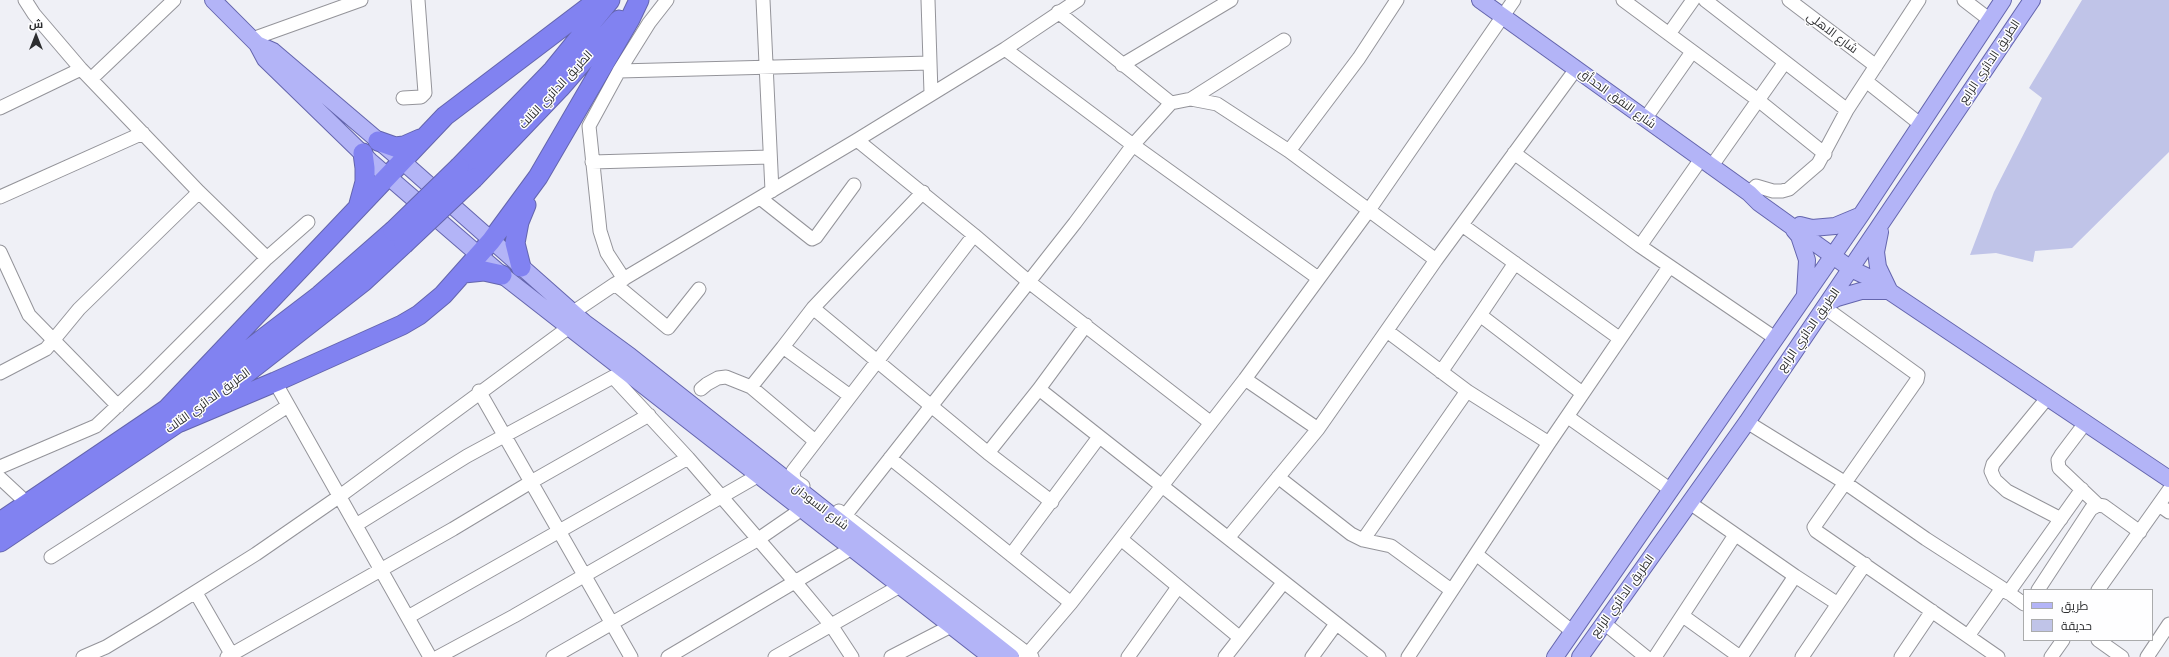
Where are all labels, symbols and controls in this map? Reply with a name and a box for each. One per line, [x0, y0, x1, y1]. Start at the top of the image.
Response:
street label: شارع الاهلي [1804, 9, 1860, 57]
north arrow [16, 16, 56, 56]
text: ش [29, 17, 43, 31]
street label: الطريق الدائري الرابع [1956, 17, 2024, 107]
street label: الطريق الدائري الثالث [516, 48, 596, 132]
street label: شارع النفق الحدأق [1575, 66, 1659, 132]
street label: الطريق الدائري الرابع [1775, 285, 1843, 375]
street label: الطريق الدائري الثالث [163, 365, 253, 437]
street label: شارع السودان [789, 481, 851, 533]
street label: الطريق الدائري الرابع [1588, 552, 1658, 640]
legend [2023, 589, 2153, 641]
text: طريق [2061, 598, 2088, 613]
text: حديقة [2061, 618, 2092, 633]

